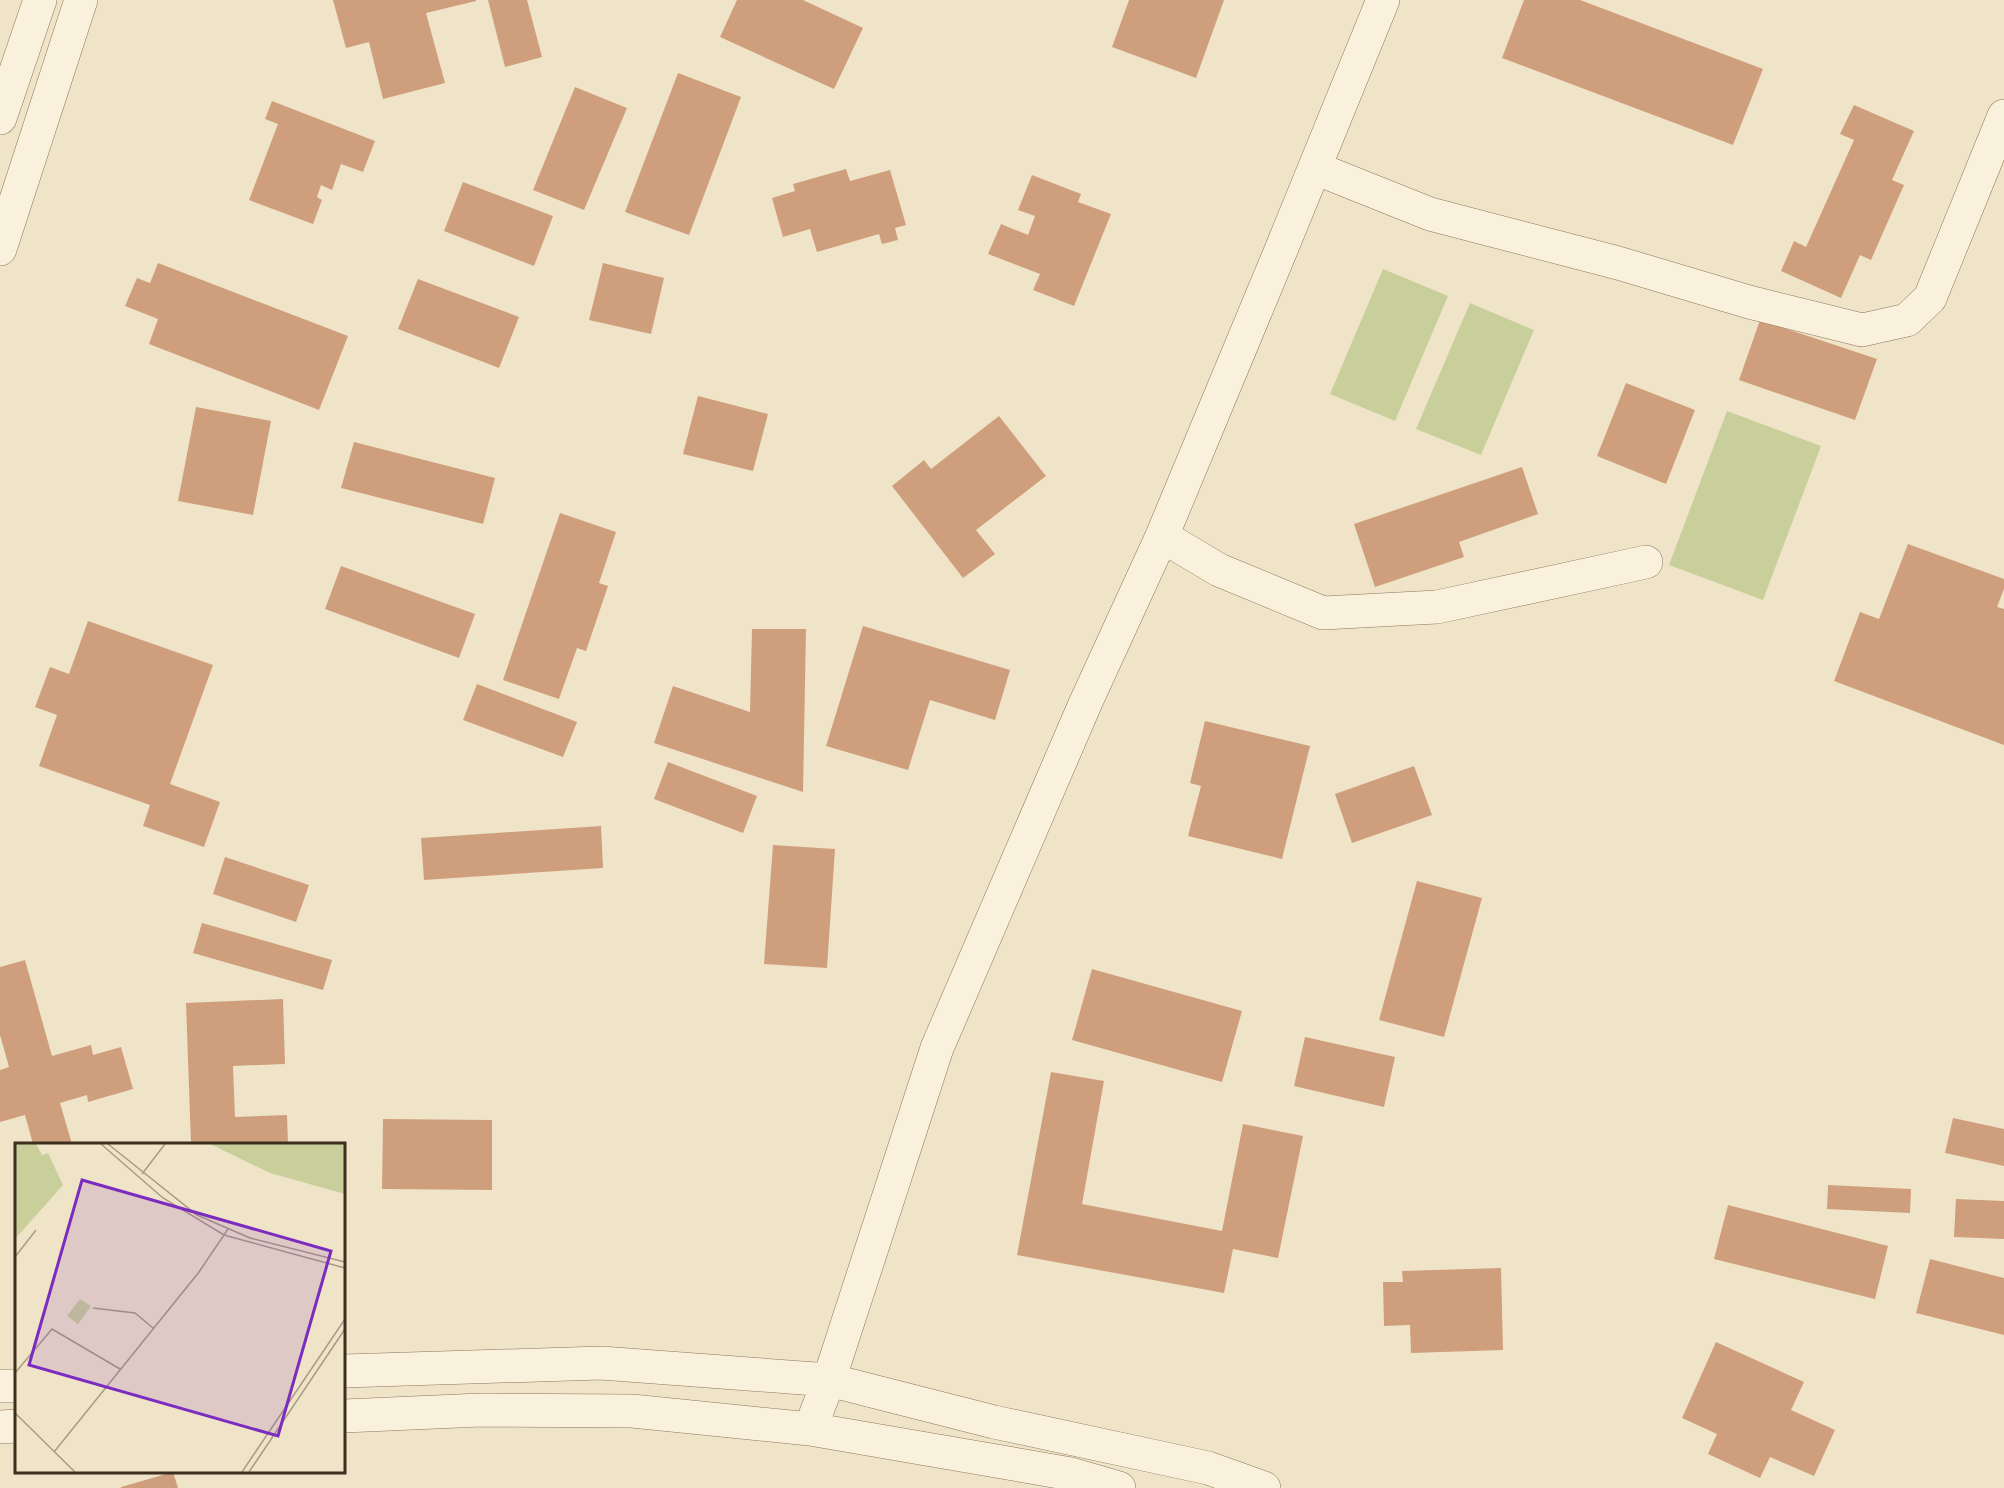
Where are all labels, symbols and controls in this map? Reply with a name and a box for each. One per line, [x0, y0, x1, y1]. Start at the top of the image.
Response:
inset map [15, 1143, 345, 1473]

